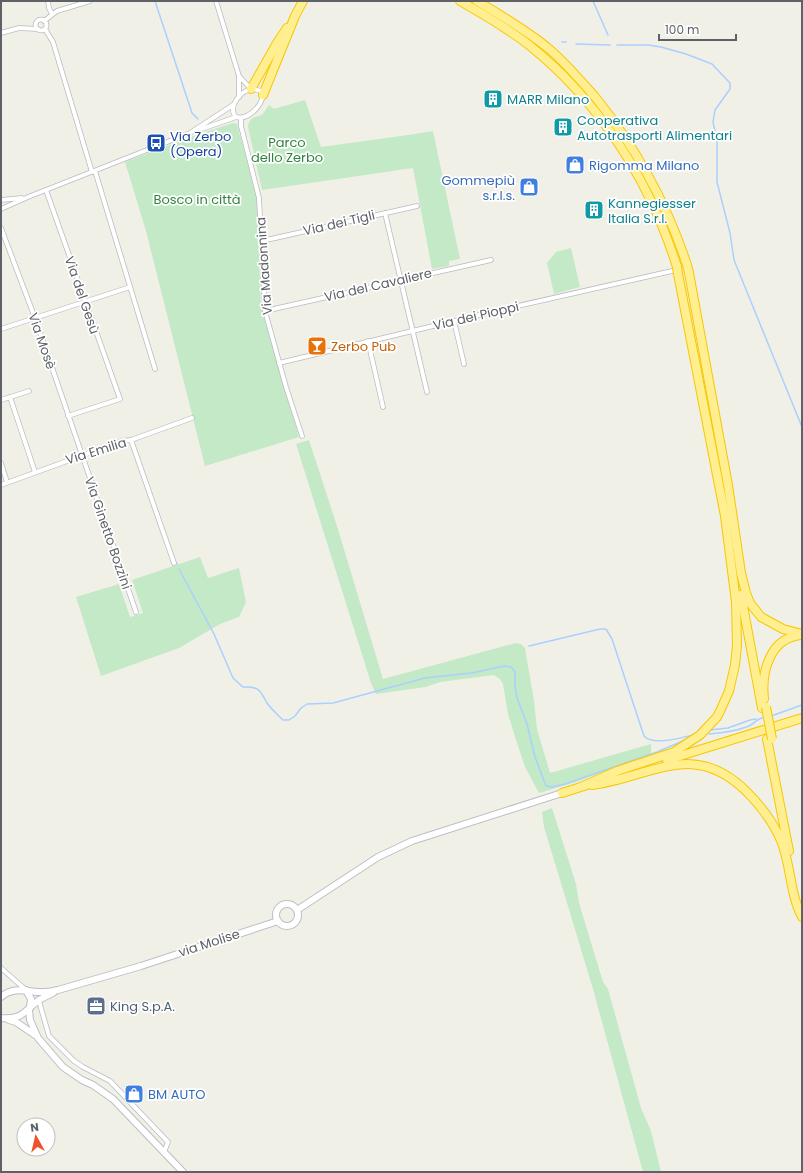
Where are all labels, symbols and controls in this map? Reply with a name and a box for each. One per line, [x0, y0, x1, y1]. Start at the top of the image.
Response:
scale bar [659, 16, 736, 42]
text: 100 m [665, 21, 699, 38]
building icon: MARR Milano [482, 88, 504, 110]
place label: MARR Milano [507, 90, 589, 109]
place label: Cooperativa Autotrasporti Alimentari [577, 111, 732, 145]
building icon: Cooperativa Autotrasporti Alimentari [552, 116, 574, 138]
place label: Via Zerbo (Opera) [170, 127, 231, 161]
bus stop icon: Via Zerbo (Opera) [145, 132, 167, 154]
park label: Parco dello Zerbo [251, 133, 323, 167]
shop icon: Rigomma Milano [564, 154, 586, 176]
place label: Rigomma Milano [589, 156, 699, 175]
place label: Gommepiù s.r.l.s. [441, 171, 515, 205]
shop icon: Gommepiù s.r.l.s. [518, 176, 540, 198]
park label: Bosco in città [153, 190, 241, 209]
place label: Kannegiesser Italia S.r.l. [608, 194, 696, 228]
building icon: Kannegiesser Italia S.r.l. [583, 199, 605, 221]
street label: Via dei Tigli [301, 206, 377, 240]
street label: Via Madonnina [251, 216, 277, 316]
street label: Via del Gesù [60, 254, 104, 336]
street label: Via del Cavaliere [322, 263, 434, 307]
street label: Via dei Pioppi [431, 297, 521, 335]
street label: Via Mosè [23, 310, 61, 372]
bar icon: Zerbo Pub [306, 335, 328, 357]
place label: Zerbo Pub [331, 337, 396, 356]
street label: Via Emilia [63, 433, 129, 469]
street label: Via Ginetto Bozzini [80, 474, 136, 592]
street label: via Molise [176, 924, 242, 962]
office icon: King S.p.A. [85, 995, 107, 1017]
place label: King S.p.A. [110, 997, 175, 1016]
shop icon: BM AUTO [123, 1083, 145, 1105]
place label: BM AUTO [148, 1085, 205, 1104]
north arrow [16, 1117, 56, 1157]
text: N [29, 1119, 40, 1136]

